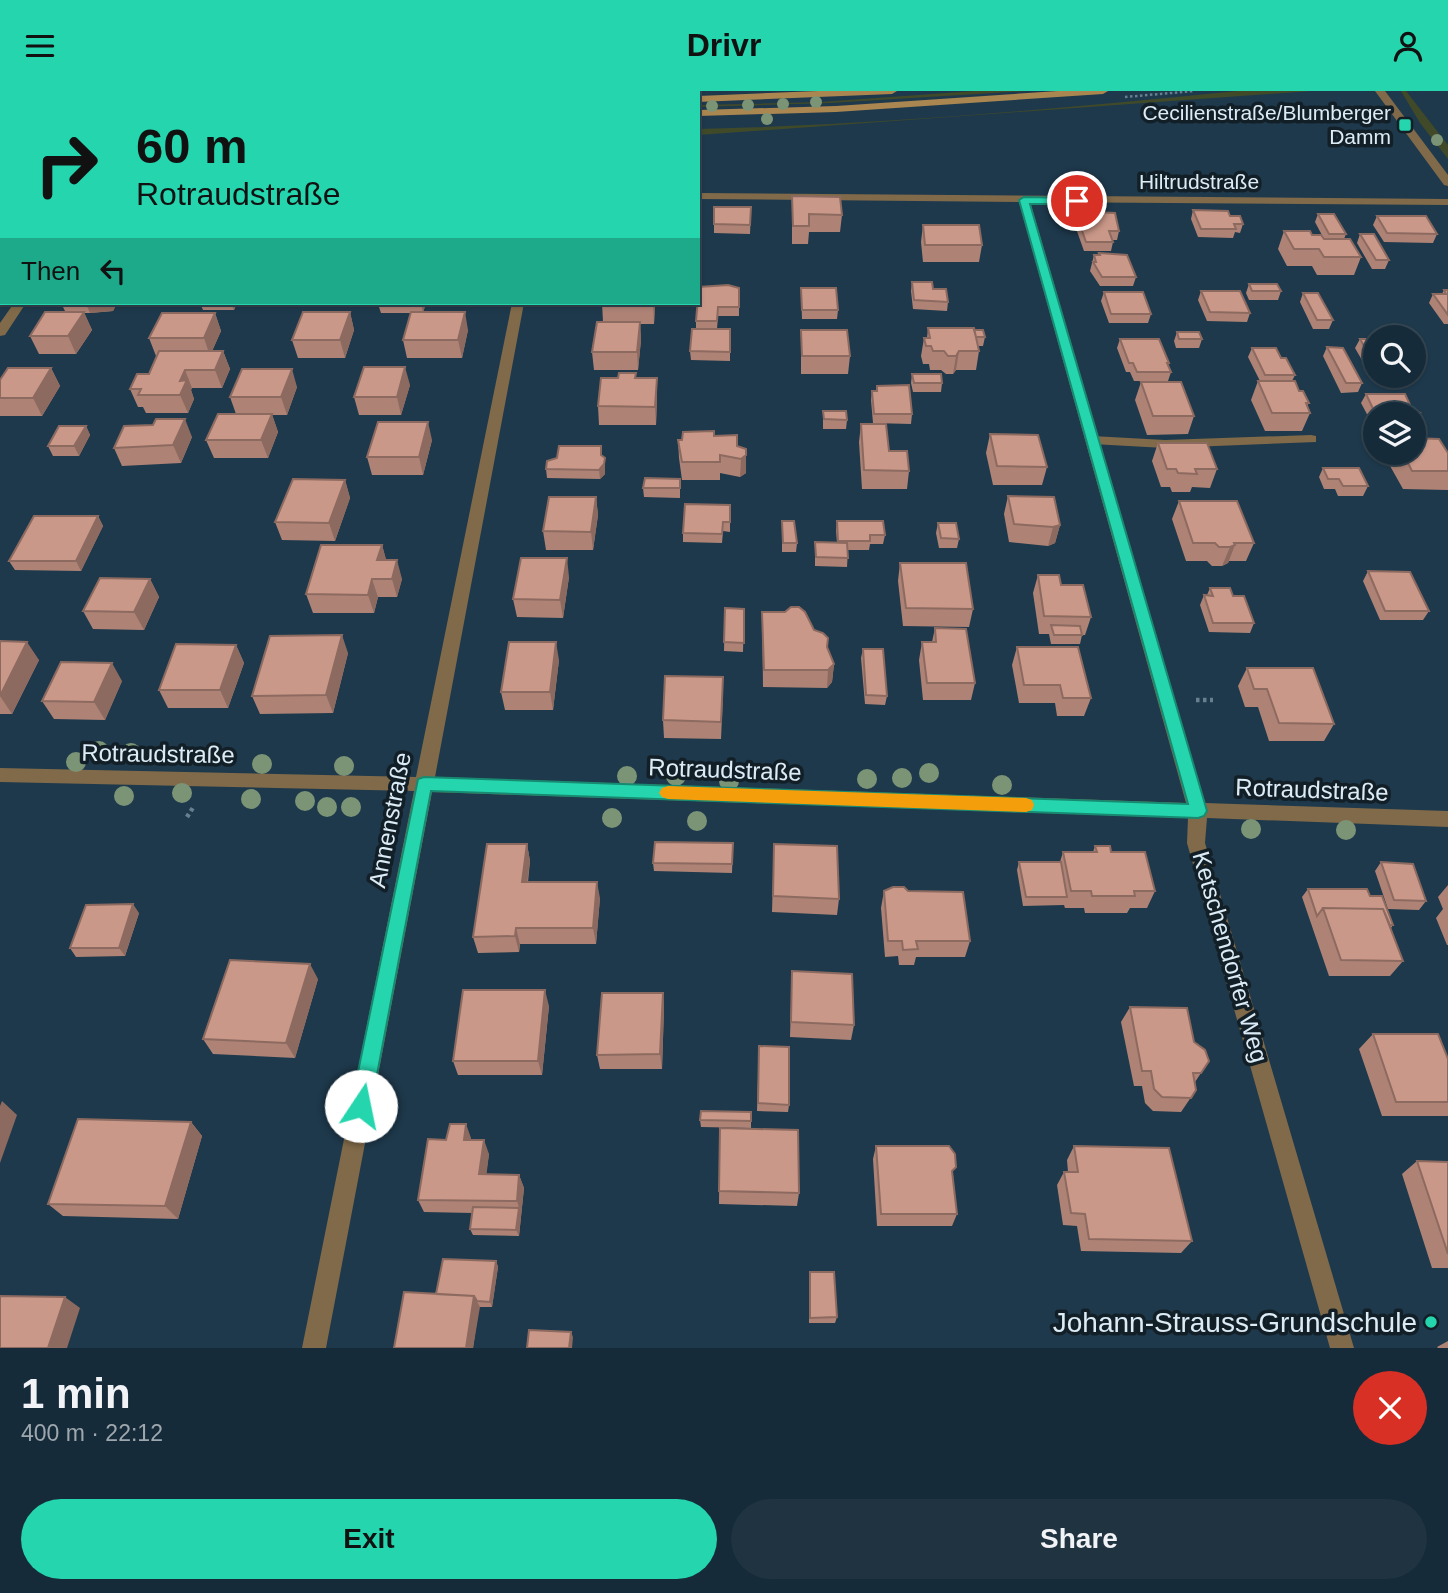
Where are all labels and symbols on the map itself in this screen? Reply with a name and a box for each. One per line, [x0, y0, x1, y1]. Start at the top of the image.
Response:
place label: Cecilienstraße/Blumberger Damm [1142, 101, 1391, 148]
marker: Cecilienstraße/Blumberger Damm [1397, 117, 1413, 133]
street label: Hiltrudstraße [1139, 170, 1259, 193]
pin [1047, 171, 1107, 231]
street label: Rotraudstraße [81, 739, 235, 768]
street label: Annenstraße [363, 750, 416, 890]
street label: Rotraudstraße [648, 753, 802, 786]
street label: Rotraudstraße [1235, 773, 1389, 806]
street label: Ketschendorfer Weg [1187, 848, 1274, 1066]
position arrow [324, 1069, 398, 1143]
place label: Johann-Strauss-Grundschule [1053, 1307, 1417, 1338]
marker: Johann-Strauss-Grundschule [1423, 1314, 1439, 1330]

